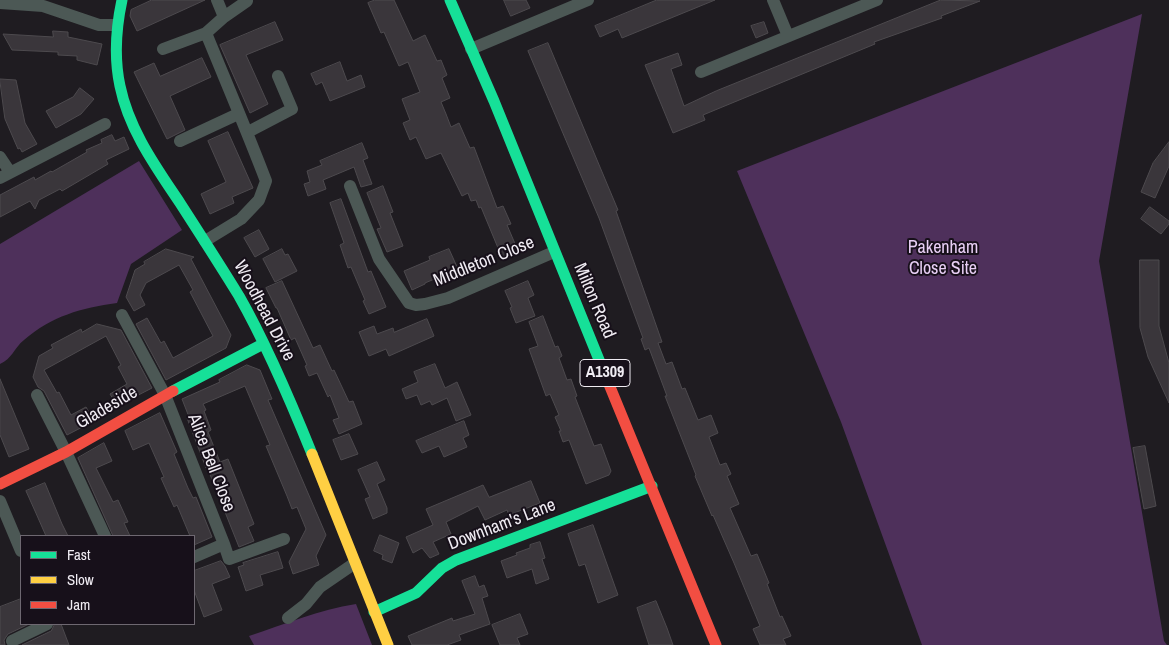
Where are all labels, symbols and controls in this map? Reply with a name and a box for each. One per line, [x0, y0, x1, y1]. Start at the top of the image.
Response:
street label: Middleton Close [431, 232, 537, 292]
park label: Pakenham Close Site [908, 237, 978, 280]
street label: Woodhead Drive [229, 257, 299, 365]
street label: Milton Road [569, 260, 619, 342]
road number: A1309 [580, 359, 630, 386]
street label: Gladeside [72, 382, 142, 434]
street label: Alice Bell Close [182, 411, 240, 515]
street label: Downham's Lane [445, 495, 559, 555]
legend [20, 535, 195, 625]
text: Fast [67, 544, 90, 565]
text: Slow [67, 569, 94, 590]
text: Jam [67, 594, 90, 615]

